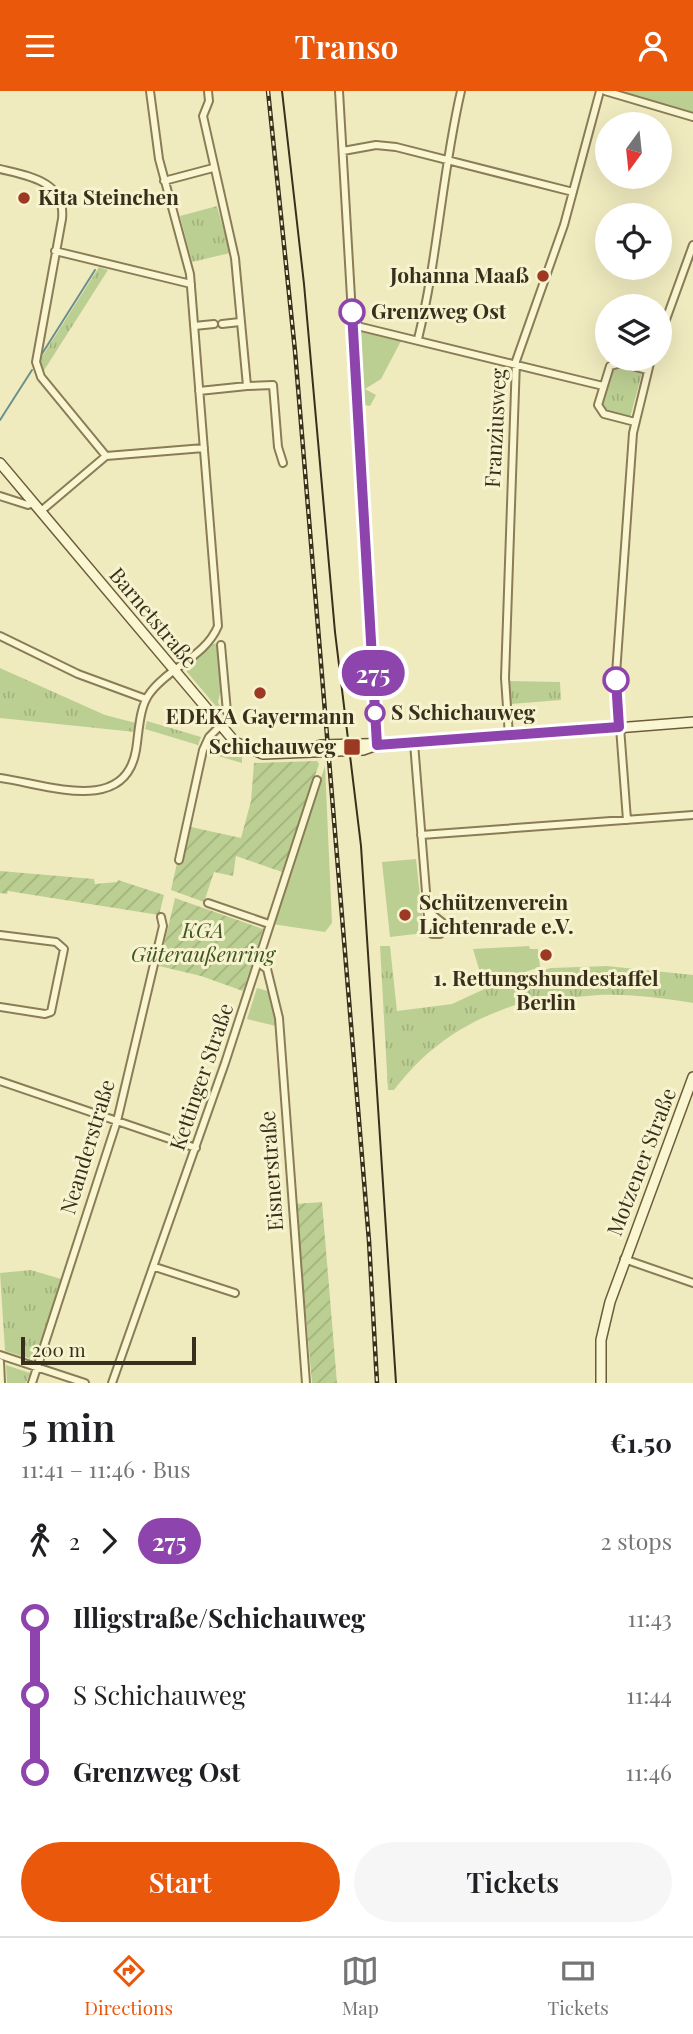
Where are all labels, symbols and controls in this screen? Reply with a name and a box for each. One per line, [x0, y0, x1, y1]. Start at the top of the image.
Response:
text: Transo [295, 24, 398, 67]
icon: menu [21, 27, 59, 65]
icon: person [634, 27, 672, 65]
north arrow [595, 112, 672, 189]
map controls [595, 112, 672, 371]
place label: Kita Steinchen [38, 182, 179, 210]
marker: Kita Steinchen [16, 190, 32, 206]
button: locate [595, 203, 672, 280]
place label: Johanna Maaß [389, 260, 529, 288]
marker: Johanna Maaß [535, 268, 551, 284]
button: layers [595, 294, 672, 371]
place label: Grenzweg Ost [371, 296, 507, 324]
marker: Grenzweg Ost [339, 299, 365, 325]
street label: Franziusweg [477, 367, 511, 488]
street label: Barnetstraße [104, 561, 205, 673]
line badge: 275 [333, 650, 413, 696]
text: 275 [356, 657, 390, 689]
unlabelled marker [603, 667, 629, 693]
marker: EDEKA Gayermann [252, 685, 268, 701]
place label: S Schichauweg [391, 697, 536, 725]
place label: EDEKA Gayermann [165, 701, 355, 729]
marker: S Schichauweg [365, 703, 385, 723]
place label: Schichauweg [209, 731, 336, 759]
marker: Schichauweg [342, 737, 362, 757]
place label: Schützenverein Lichtenrade e.V. [419, 887, 574, 939]
marker: Schützenverein Lichtenrade e.V. [397, 907, 413, 923]
park label: KGA Güteraußenring [131, 915, 276, 967]
marker: 1. Rettungshundestaffel Berlin [538, 947, 554, 963]
place label: 1. Rettungshundestaffel Berlin [433, 963, 659, 1015]
street label: Kettinger Straße [162, 999, 238, 1154]
street label: Neanderstraße [52, 1075, 120, 1217]
street label: Motzener Straße [599, 1083, 681, 1239]
street label: Eisnerstraße [252, 1110, 288, 1232]
scale bar [21, 1334, 196, 1366]
text: 200 m [32, 1336, 86, 1362]
text: 5 min [21, 1401, 115, 1452]
text: €1.50 [610, 1425, 672, 1460]
text: 11:41 – 11:46 · Bus [21, 1453, 191, 1484]
icon: walk [21, 1522, 59, 1560]
icon: forward [90, 1522, 128, 1560]
text: 2 [69, 1525, 80, 1556]
text: 275 [152, 1525, 187, 1557]
text: 2 stops [601, 1525, 672, 1556]
text: Illigstraße/Schichauweg [73, 1600, 365, 1635]
text: 11:43 [628, 1602, 672, 1633]
text: S Schichauweg [73, 1677, 246, 1712]
text: 11:44 [626, 1679, 672, 1710]
text: Grenzweg Ost [73, 1754, 240, 1789]
text: 11:46 [626, 1756, 672, 1787]
button: Start [21, 1842, 340, 1922]
button: Tickets [354, 1842, 672, 1922]
tab: Directions [84, 1952, 173, 2020]
tab: Map [341, 1952, 379, 2020]
tab: Tickets [547, 1952, 609, 2020]

